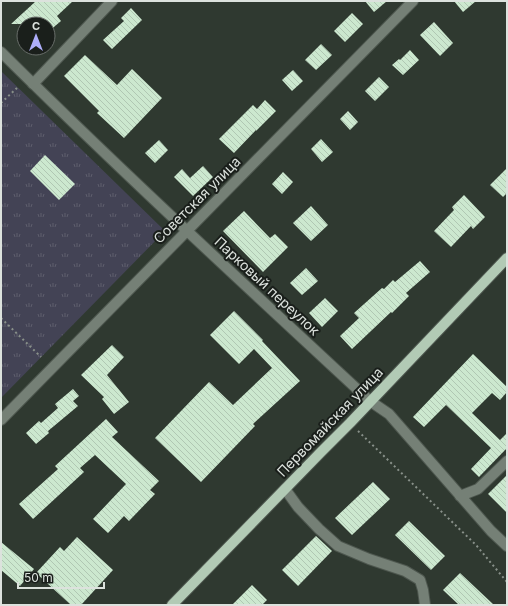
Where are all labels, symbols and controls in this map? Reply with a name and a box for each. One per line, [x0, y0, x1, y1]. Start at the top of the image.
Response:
north arrow [16, 16, 56, 56]
text: С [32, 19, 40, 33]
street label: Советская улица [150, 153, 244, 247]
street label: Парковый переулок [211, 233, 324, 339]
street label: Первомайская улица [273, 363, 386, 480]
scale bar [18, 564, 104, 590]
text: 50 m [24, 570, 53, 585]

